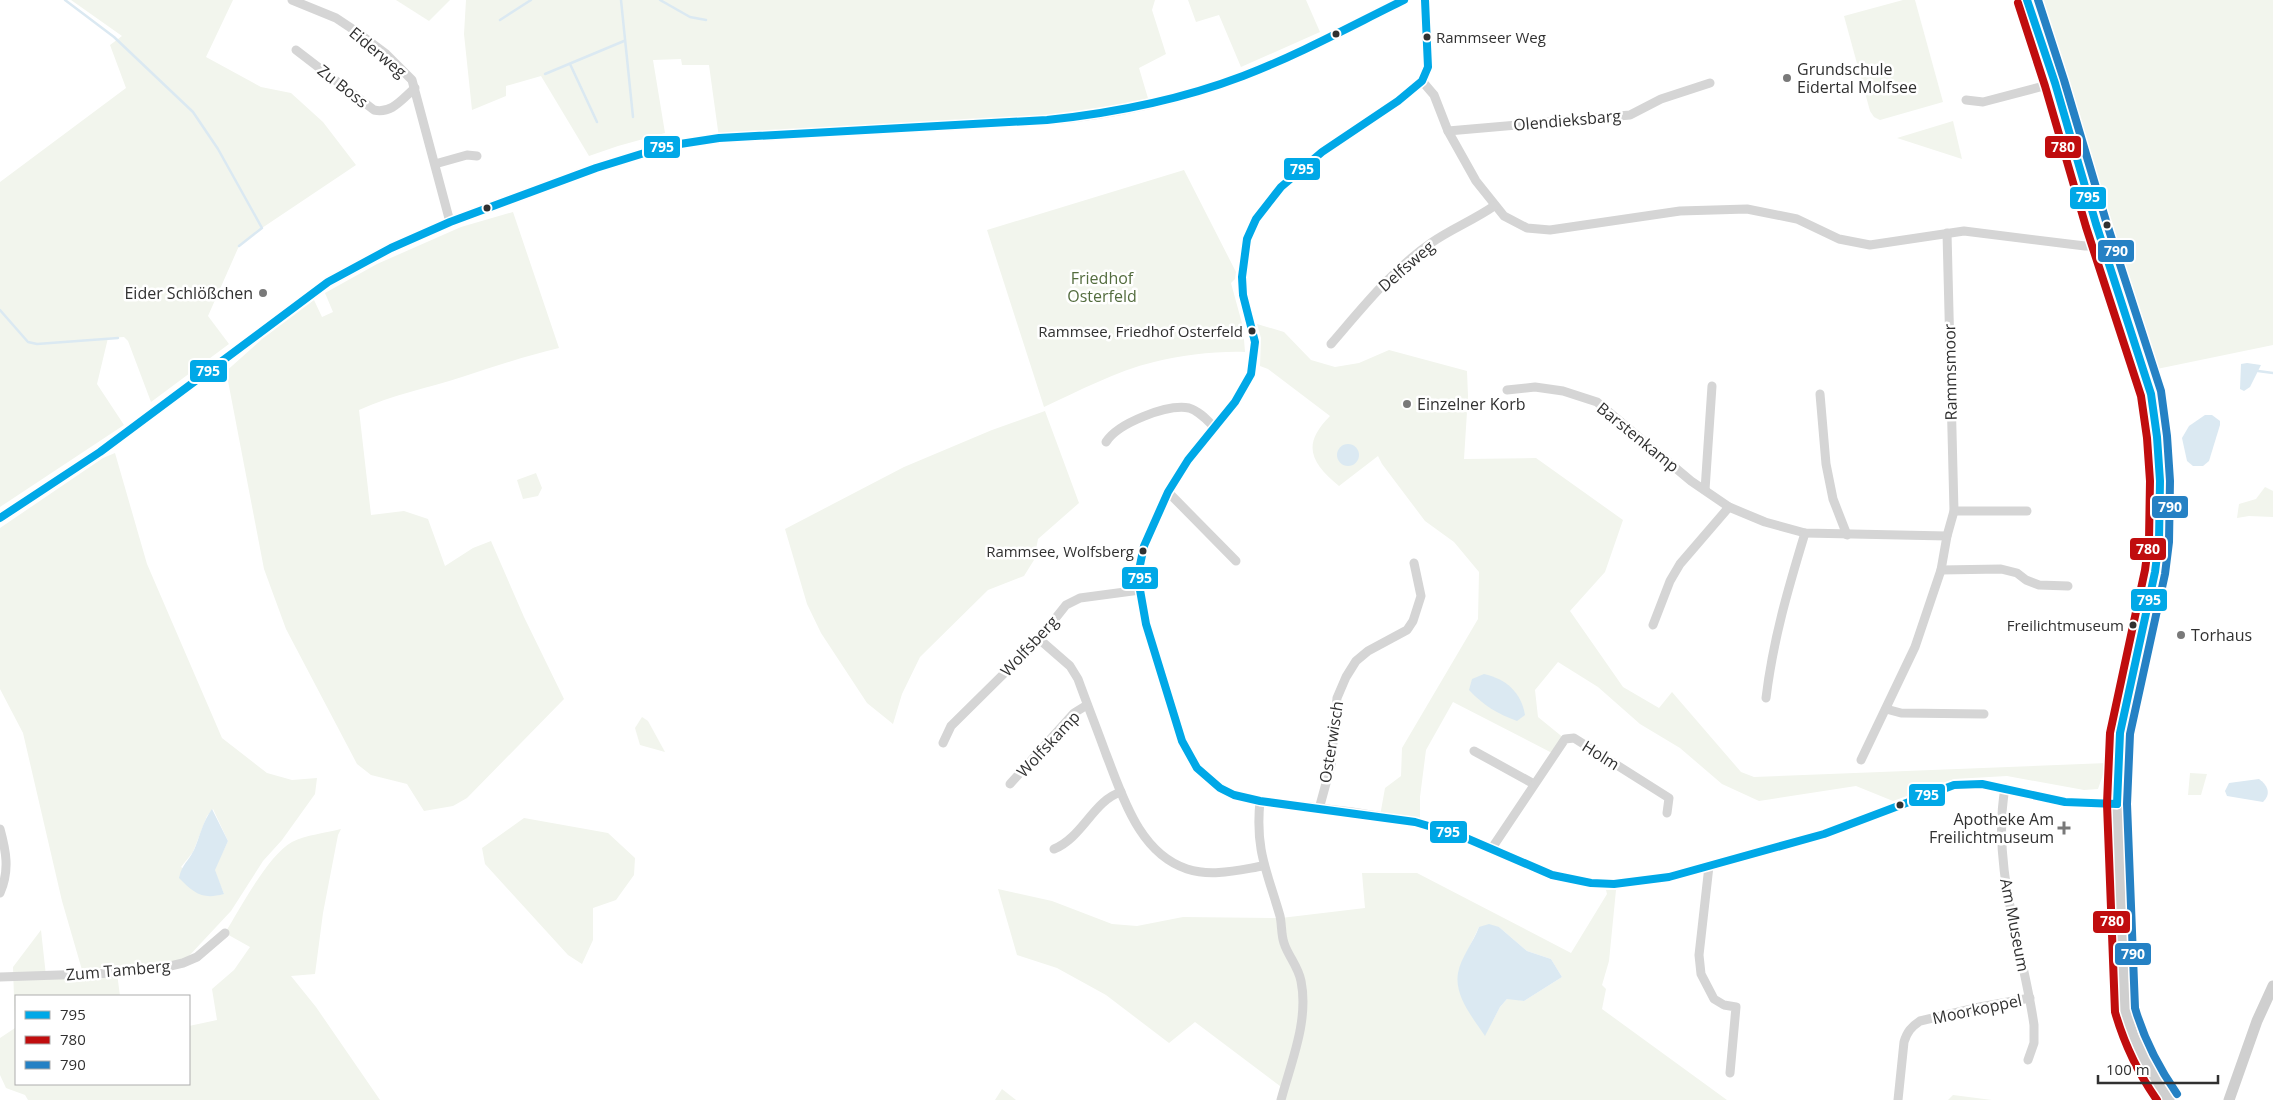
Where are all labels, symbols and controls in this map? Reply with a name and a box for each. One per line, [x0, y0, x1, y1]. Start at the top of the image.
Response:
street label: Eiderweg [345, 22, 411, 83]
place label: Rammseer Weg [1436, 27, 1546, 47]
unlabelled marker [1331, 29, 1341, 39]
marker: Rammseer Weg [1422, 32, 1432, 42]
place label: Grundschule Eidertal Molfsee [1797, 58, 1917, 98]
street label: Zu Boss [313, 59, 373, 113]
marker: Grundschule Eidertal Molfsee [1781, 72, 1793, 84]
street label: Olendieksbarg [1512, 104, 1622, 136]
line badge: 795 [643, 135, 681, 159]
line badge: 780 [2044, 135, 2082, 159]
text: 795 [650, 137, 674, 156]
text: 780 [2051, 137, 2075, 156]
line badge: 795 [1283, 157, 1321, 181]
text: 795 [1290, 159, 1314, 178]
line badge: 795 [2069, 186, 2107, 210]
text: 795 [2076, 187, 2100, 206]
unlabelled marker [482, 203, 492, 213]
unlabelled marker [2102, 220, 2112, 230]
street label: Delfsweg [1373, 235, 1439, 297]
line badge: 790 [2097, 239, 2135, 263]
text: 790 [2104, 241, 2128, 260]
park label: Friedhof Osterfeld [1067, 267, 1137, 307]
place label: Eider Schlößchen [124, 282, 253, 304]
marker: Eider Schlößchen [257, 287, 269, 299]
place label: Rammsee, Friedhof Osterfeld [1038, 321, 1243, 341]
street label: Rammsmoor [1938, 323, 1962, 420]
marker: Rammsee, Friedhof Osterfeld [1247, 326, 1257, 336]
line badge: 795 [189, 359, 228, 383]
text: 795 [196, 361, 220, 380]
place label: Einzelner Korb [1417, 393, 1526, 415]
street label: Barstenkamp [1592, 397, 1684, 477]
marker: Einzelner Korb [1401, 398, 1413, 410]
line badge: 790 [2151, 495, 2189, 519]
text: 790 [2158, 497, 2182, 516]
line badge: 780 [2129, 537, 2167, 561]
text: 780 [2136, 539, 2160, 558]
place label: Rammsee, Wolfsberg [986, 541, 1134, 561]
marker: Rammsee, Wolfsberg [1138, 546, 1148, 556]
line badge: 795 [1121, 566, 1159, 590]
text: 795 [1128, 568, 1152, 587]
line badge: 795 [2130, 588, 2168, 612]
text: 795 [2137, 590, 2161, 609]
street label: Wolfsberg [995, 611, 1063, 681]
place label: Freilichtmuseum [2007, 615, 2124, 635]
marker: Freilichtmuseum [2128, 620, 2138, 630]
place label: Torhaus [2191, 624, 2252, 646]
marker: Torhaus [2175, 629, 2187, 641]
street label: Osterwisch [1314, 699, 1348, 785]
street label: Wolfskamp [1012, 706, 1084, 782]
street label: Holm [1578, 735, 1624, 775]
line badge: 795 [1908, 783, 1946, 807]
text: 795 [1915, 785, 1939, 804]
unlabelled marker [1895, 800, 1905, 810]
place label: Apotheke Am Freilichtmuseum [1929, 808, 2054, 848]
line badge: 795 [1429, 820, 1468, 844]
text: 795 [1436, 822, 1460, 841]
marker: Apotheke Am Freilichtmuseum [2058, 822, 2070, 834]
street label: Am Museum [1995, 877, 2035, 973]
line badge: 780 [2092, 910, 2131, 934]
text: 780 [2100, 911, 2124, 930]
line badge: 790 [2114, 942, 2152, 966]
text: 790 [2121, 944, 2145, 963]
street label: Zum Tamberg [65, 954, 171, 986]
street label: Moorkoppel [1930, 989, 2024, 1029]
legend [15, 995, 190, 1085]
text: 795 [60, 1004, 86, 1024]
text: 780 [60, 1029, 86, 1049]
scale bar [2098, 1052, 2218, 1084]
text: 790 [60, 1054, 86, 1074]
text: 100 m [2106, 1059, 2150, 1079]

